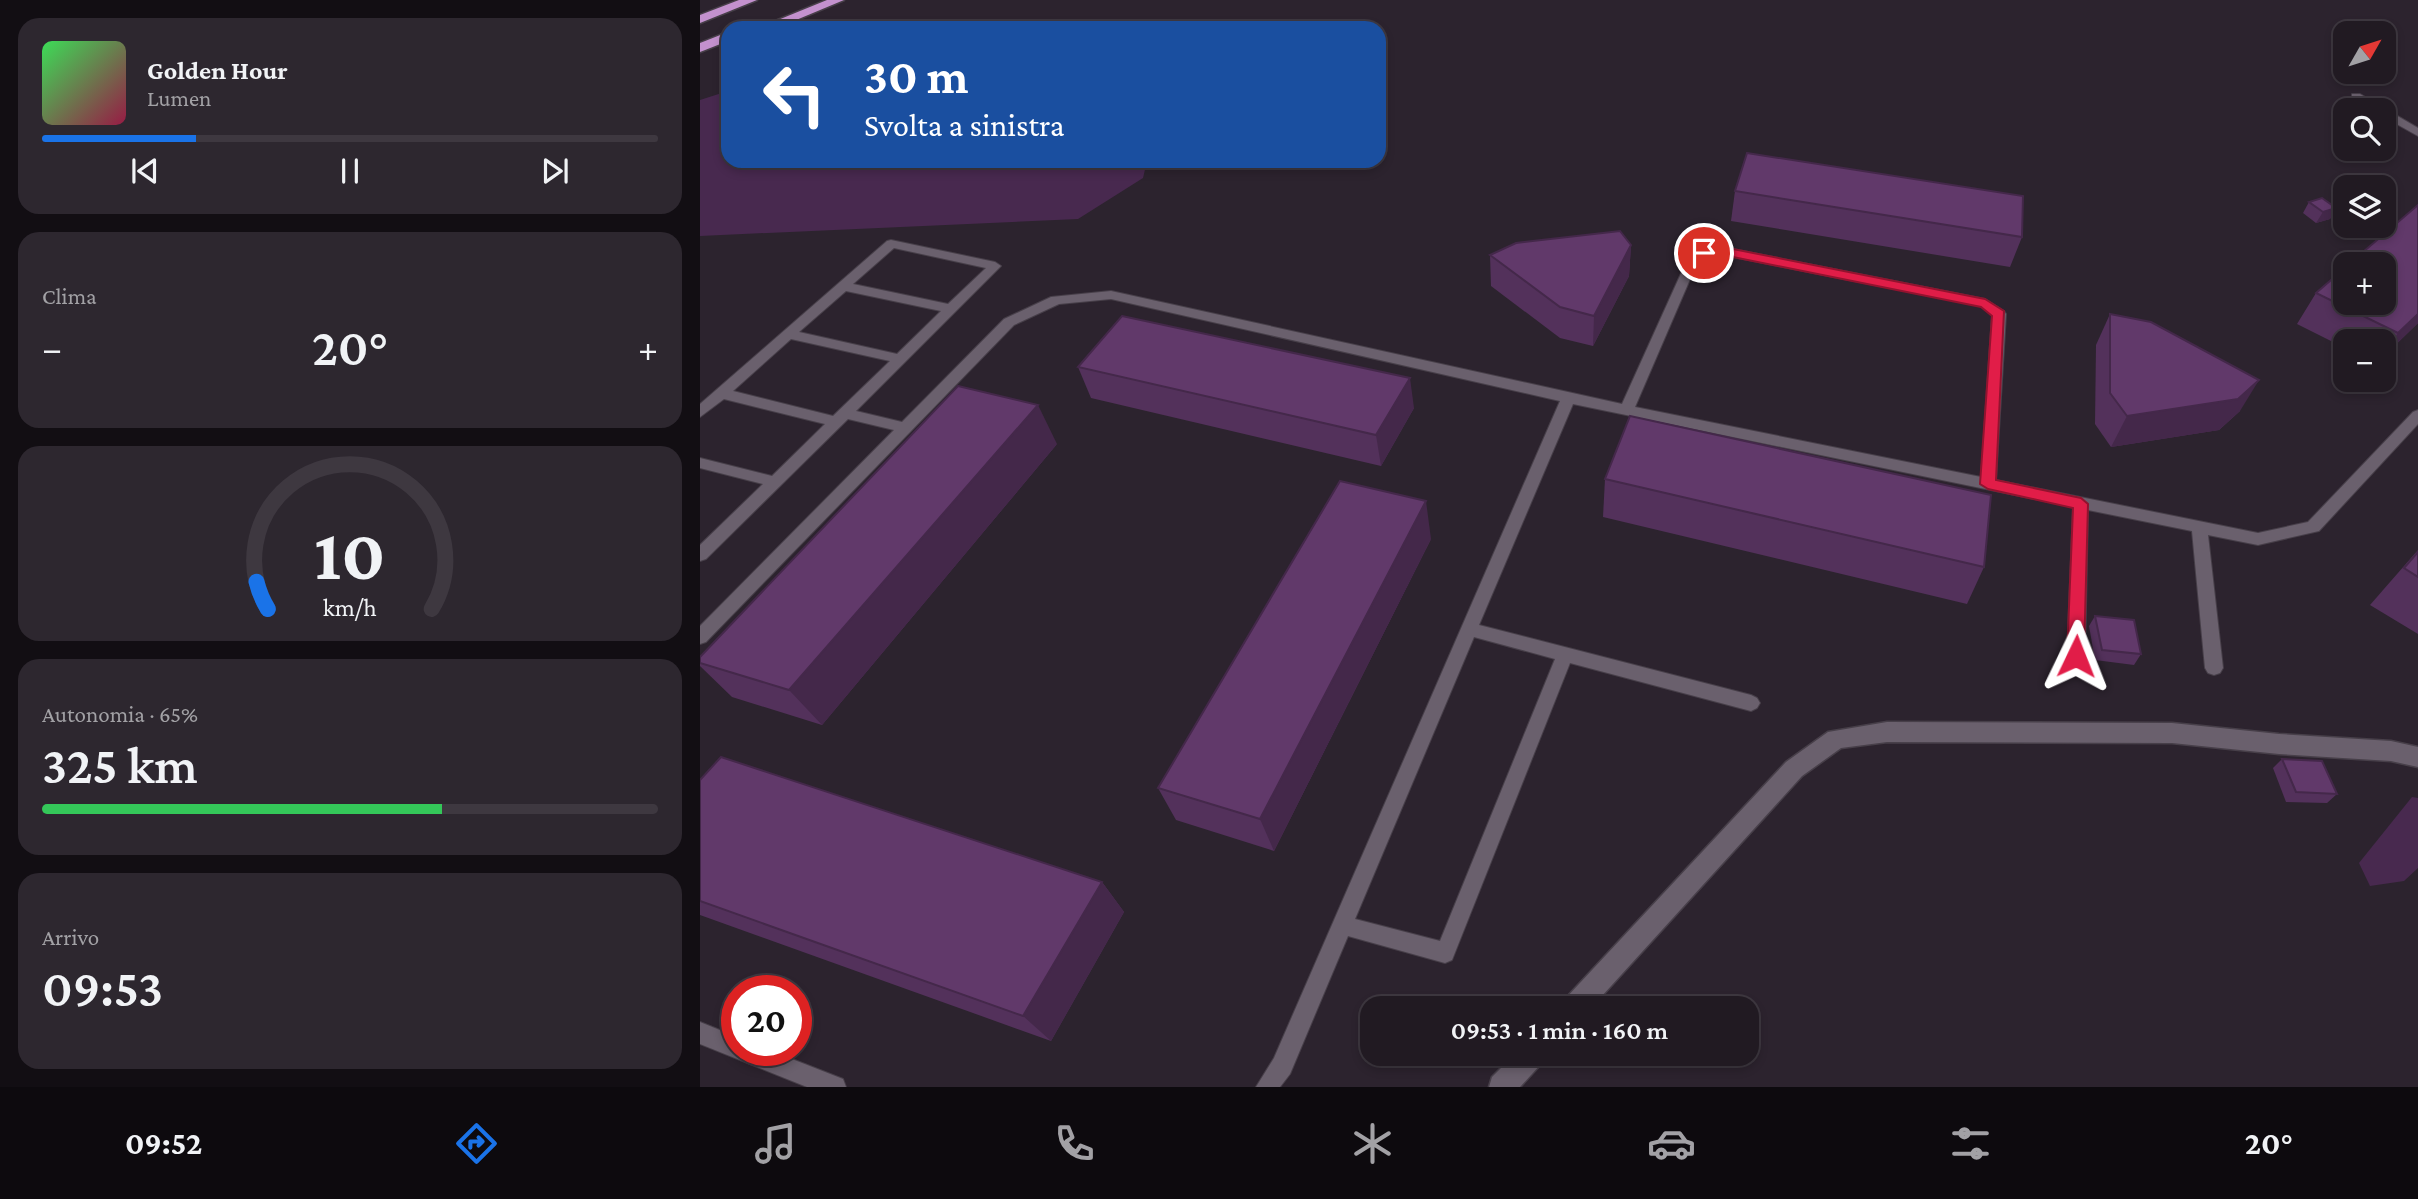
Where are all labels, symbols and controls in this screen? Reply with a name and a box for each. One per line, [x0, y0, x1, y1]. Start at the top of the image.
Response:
north arrow [2333, 21, 2396, 84]
map controls [2333, 21, 2396, 392]
icon: left [749, 49, 840, 140]
text: 30 m [864, 49, 969, 104]
text: Golden Hour [147, 56, 288, 85]
text: Lumen [147, 85, 211, 111]
button: search [2333, 98, 2396, 161]
text: Svolta a sinistra [864, 107, 1065, 143]
icon: previous [126, 152, 164, 190]
icon: pause [331, 152, 369, 190]
icon: next [536, 152, 574, 190]
button: layers [2333, 175, 2396, 238]
pin [1674, 223, 1734, 283]
icon: arrive [1685, 234, 1723, 272]
button: + [2333, 252, 2396, 315]
text: Clima [42, 283, 97, 309]
text: 20° [312, 318, 388, 376]
text: − [42, 327, 62, 369]
text: + [638, 327, 658, 369]
button: − [2333, 329, 2396, 392]
text: 10 [314, 515, 386, 596]
text: km/h [323, 594, 377, 621]
position arrow [2039, 619, 2113, 693]
text: Autonomia · 65% [42, 701, 198, 727]
text: 325 km [42, 736, 198, 794]
text: Arrivo [42, 924, 99, 950]
text: 09:53 [42, 959, 163, 1017]
speed limit sign: 20 [721, 975, 812, 1066]
text: 09:53 · 1 min · 160 m [1451, 1016, 1668, 1045]
icon: directions [452, 1119, 501, 1168]
icon: music [751, 1119, 800, 1168]
icon: phone [1050, 1119, 1099, 1168]
icon: climate [1348, 1119, 1397, 1168]
icon: car [1647, 1119, 1696, 1168]
icon: filters [1946, 1119, 1995, 1168]
text: 09:52 [125, 1125, 202, 1161]
text: 20° [2245, 1125, 2293, 1161]

